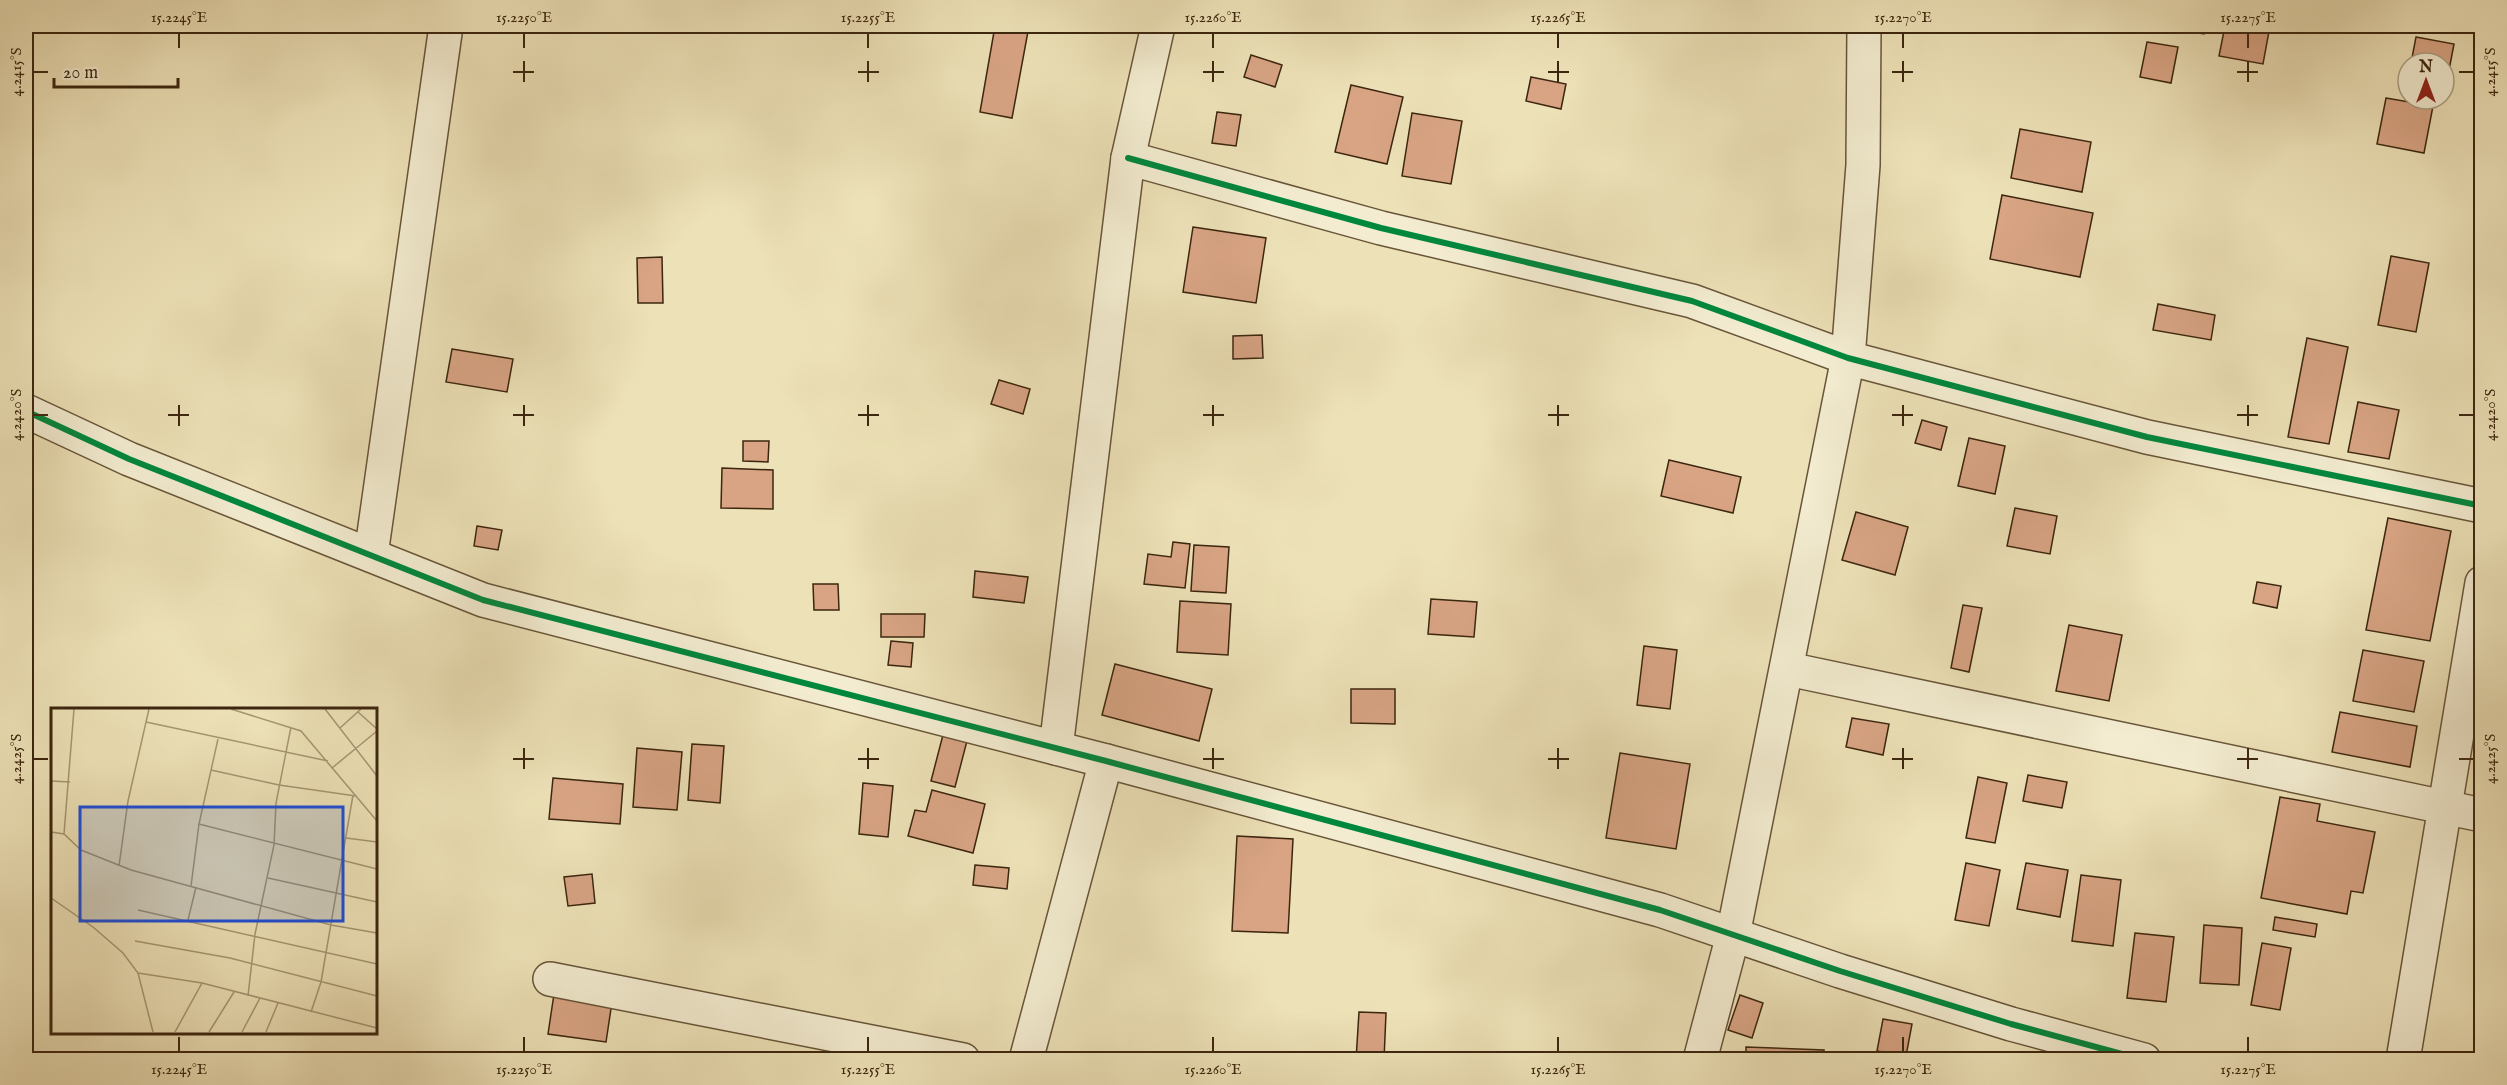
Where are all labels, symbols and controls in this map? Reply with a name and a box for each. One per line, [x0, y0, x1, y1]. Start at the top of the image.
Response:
text: 15.2245°E [151, 8, 207, 27]
text: 15.2250°E [496, 8, 552, 27]
text: 15.2255°E [841, 8, 895, 27]
text: 15.2260°E [1184, 8, 1242, 27]
text: 15.2265°E [1530, 8, 1586, 27]
text: 15.2270°E [1874, 8, 1932, 27]
text: 15.2275°E [2220, 8, 2276, 27]
text: 4.2415°S [7, 48, 26, 96]
text: 4.2415°S [2481, 48, 2500, 96]
scale bar [54, 51, 178, 89]
north arrow [2396, 51, 2456, 111]
text: N [2418, 58, 2433, 78]
text: 20 m [63, 62, 98, 85]
text: 4.2420°S [7, 389, 26, 441]
text: 4.2420°S [2481, 389, 2500, 441]
inset map [51, 708, 376, 1034]
text: 4.2425°S [7, 734, 26, 784]
text: 4.2425°S [2481, 734, 2500, 784]
text: 15.2245°E [151, 1060, 207, 1079]
text: 15.2250°E [496, 1060, 552, 1079]
text: 15.2255°E [841, 1060, 895, 1079]
text: 15.2260°E [1184, 1060, 1242, 1079]
text: 15.2265°E [1530, 1060, 1586, 1079]
text: 15.2270°E [1874, 1060, 1932, 1079]
text: 15.2275°E [2220, 1060, 2276, 1079]

